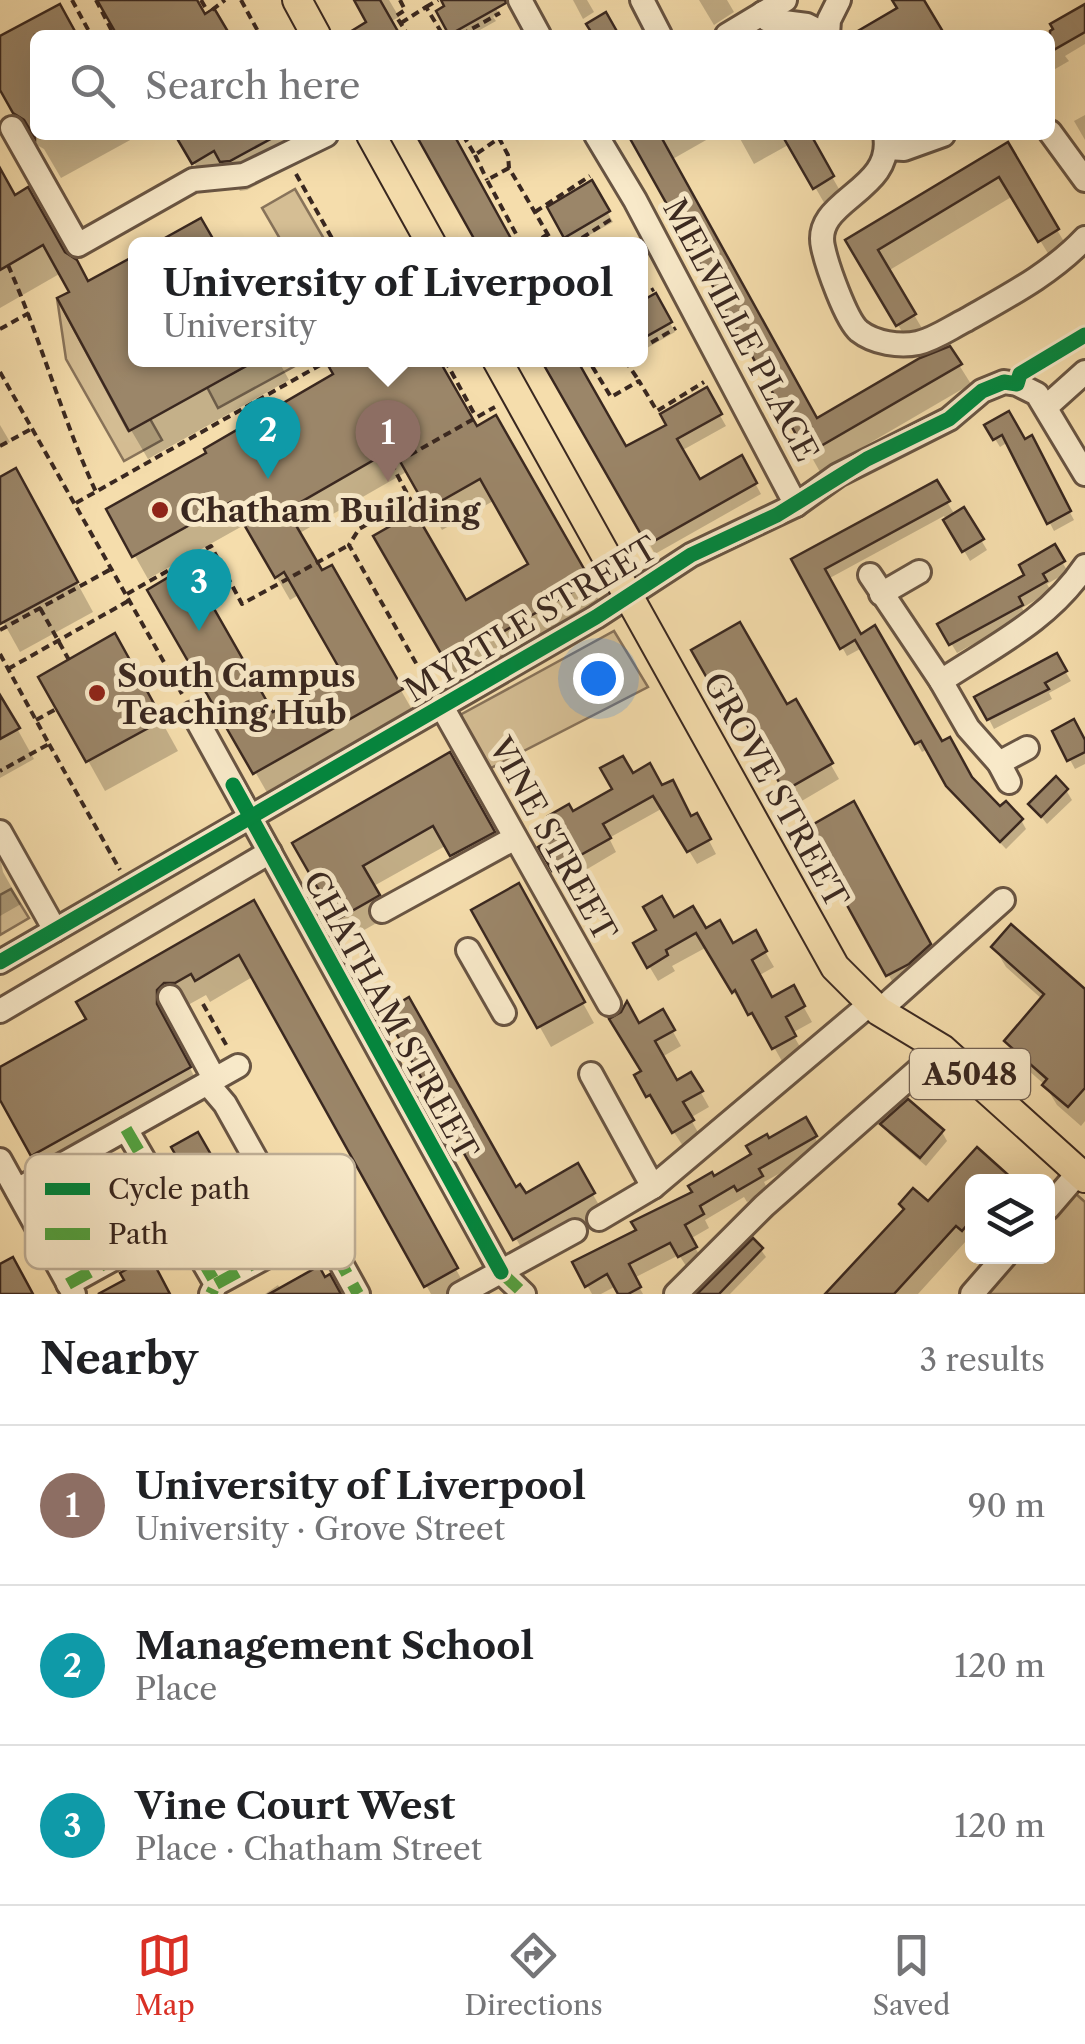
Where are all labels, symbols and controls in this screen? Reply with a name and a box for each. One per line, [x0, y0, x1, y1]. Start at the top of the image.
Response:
search box [30, 30, 1055, 140]
icon: search [65, 58, 120, 113]
text: Search here [145, 62, 360, 109]
street label: MELVILLE PLACE [655, 192, 827, 468]
popup [128, 237, 648, 367]
text: University of Liverpool [163, 259, 613, 306]
text: University [163, 306, 317, 345]
pin: 2 [236, 396, 300, 479]
pin: 1 [356, 400, 420, 482]
place label: Chatham Building [180, 491, 481, 530]
marker: Chatham Building [149, 499, 171, 521]
street label: MYRTLE STREET [398, 528, 664, 710]
pin: 3 [166, 548, 232, 631]
your location [573, 653, 624, 704]
place label: South Campus Teaching Hub [117, 656, 356, 732]
street label: GROVE STREET [695, 666, 857, 914]
marker: South Campus Teaching Hub [86, 682, 108, 704]
street label: VINE STREET [480, 729, 625, 948]
street label: CHATHAM STREET [295, 864, 487, 1166]
road number: A5048 [910, 1049, 1030, 1099]
legend [25, 1154, 355, 1269]
text: Cycle path [108, 1172, 250, 1206]
map controls [965, 1174, 1055, 1264]
button: layers [965, 1174, 1055, 1264]
text: Path [108, 1217, 168, 1251]
text: Nearby [40, 1333, 198, 1385]
text: 3 results [919, 1340, 1045, 1379]
text: University of Liverpool [135, 1462, 586, 1509]
text: 1 [65, 1486, 80, 1525]
text: 90 m [968, 1486, 1045, 1525]
text: University · Grove Street [135, 1509, 505, 1548]
text: Management School [135, 1622, 534, 1669]
text: 2 [63, 1646, 82, 1685]
text: 120 m [955, 1646, 1045, 1685]
text: Place [135, 1669, 217, 1708]
text: Vine Court West [135, 1782, 455, 1829]
text: 3 [63, 1806, 82, 1845]
text: 120 m [955, 1806, 1045, 1845]
text: Place · Chatham Street [135, 1829, 482, 1868]
tab: Map [135, 1928, 195, 2022]
tab: Directions [464, 1928, 603, 2022]
tab: Saved [872, 1928, 950, 2022]

